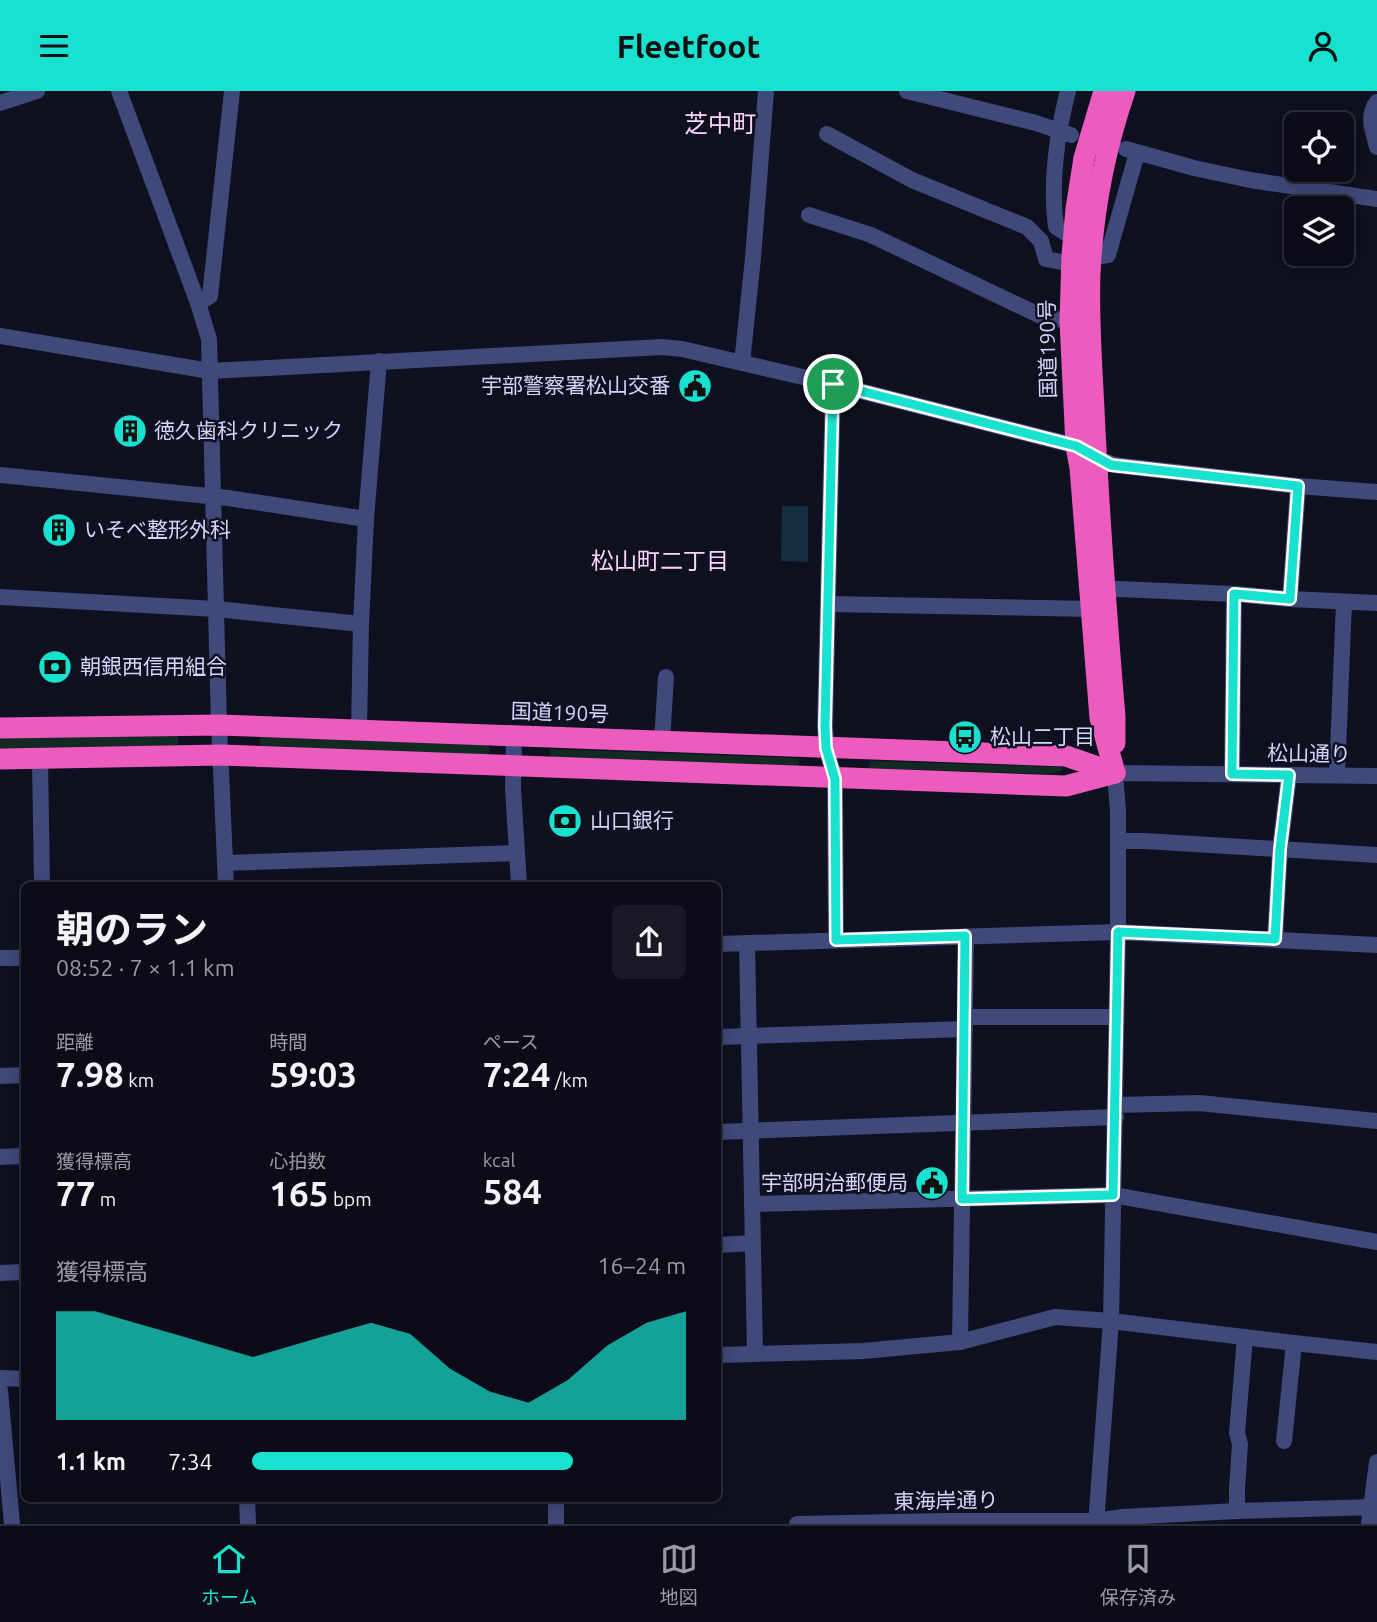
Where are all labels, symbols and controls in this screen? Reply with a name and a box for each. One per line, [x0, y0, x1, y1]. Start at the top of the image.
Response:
icon: menu [35, 27, 73, 65]
icon: person [1304, 27, 1342, 65]
text: Fleetfoot [617, 28, 760, 64]
district label: 芝中町 [684, 110, 756, 137]
map controls [1284, 112, 1354, 266]
button: locate [1284, 112, 1354, 182]
button: layers [1284, 196, 1354, 266]
street label: 国道190号 [1034, 300, 1060, 398]
pin [803, 354, 863, 414]
icon: arrive [814, 365, 852, 403]
public building icon: 宇部警察署松山交番 [676, 367, 714, 405]
place label: 宇部警察署松山交番 [481, 373, 670, 397]
building icon: 徳久歯科クリニック [111, 412, 149, 450]
place label: 徳久歯科クリニック [154, 418, 343, 442]
building icon: いそべ整形外科 [40, 511, 78, 549]
place label: いそべ整形外科 [84, 517, 231, 541]
district label: 松山町二丁目 [591, 548, 729, 573]
bank icon: 朝銀西信用組合 [36, 648, 74, 686]
place label: 朝銀西信用組合 [80, 654, 227, 678]
street label: 国道190号 [510, 698, 610, 726]
bus stop icon: 松山二丁目 [946, 718, 984, 756]
place label: 松山二丁目 [990, 724, 1095, 748]
street label: 松山通り [1267, 740, 1351, 766]
bank icon: 山口銀行 [546, 802, 584, 840]
place label: 山口銀行 [590, 808, 674, 832]
button: share [612, 905, 686, 979]
text: 朝のラン [56, 908, 208, 950]
text: 08:52 · 7 × 1.1 km [56, 955, 235, 980]
text: 距離 [56, 1031, 94, 1053]
text: 時間 [269, 1031, 307, 1053]
text: ペース [483, 1031, 539, 1053]
text: 7.98 [56, 1054, 124, 1094]
text: 59:03 [269, 1054, 357, 1094]
text: 7:24 [483, 1054, 551, 1094]
text: km [124, 1069, 154, 1091]
text: /km [551, 1069, 588, 1091]
text: kcal [483, 1149, 515, 1171]
text: 獲得標高 [56, 1150, 132, 1172]
text: 心拍数 [269, 1150, 326, 1172]
public building icon: 宇部明治郵便局 [913, 1164, 951, 1202]
place label: 宇部明治郵便局 [761, 1170, 908, 1194]
text: 584 [483, 1171, 542, 1211]
text: 77 [56, 1173, 95, 1213]
text: 165 [269, 1173, 329, 1213]
text: m [95, 1188, 116, 1210]
text: bpm [329, 1188, 372, 1210]
text: 16–24 m [598, 1253, 686, 1278]
text: 獲得標高 [56, 1259, 148, 1284]
text: 1.1 km [56, 1449, 126, 1474]
text: 7:34 [168, 1449, 213, 1474]
street label: 東海岸通り [893, 1487, 999, 1513]
tab: ホーム [201, 1540, 258, 1609]
tab: 地図 [660, 1540, 698, 1609]
tab: 保存済み [1100, 1540, 1176, 1609]

